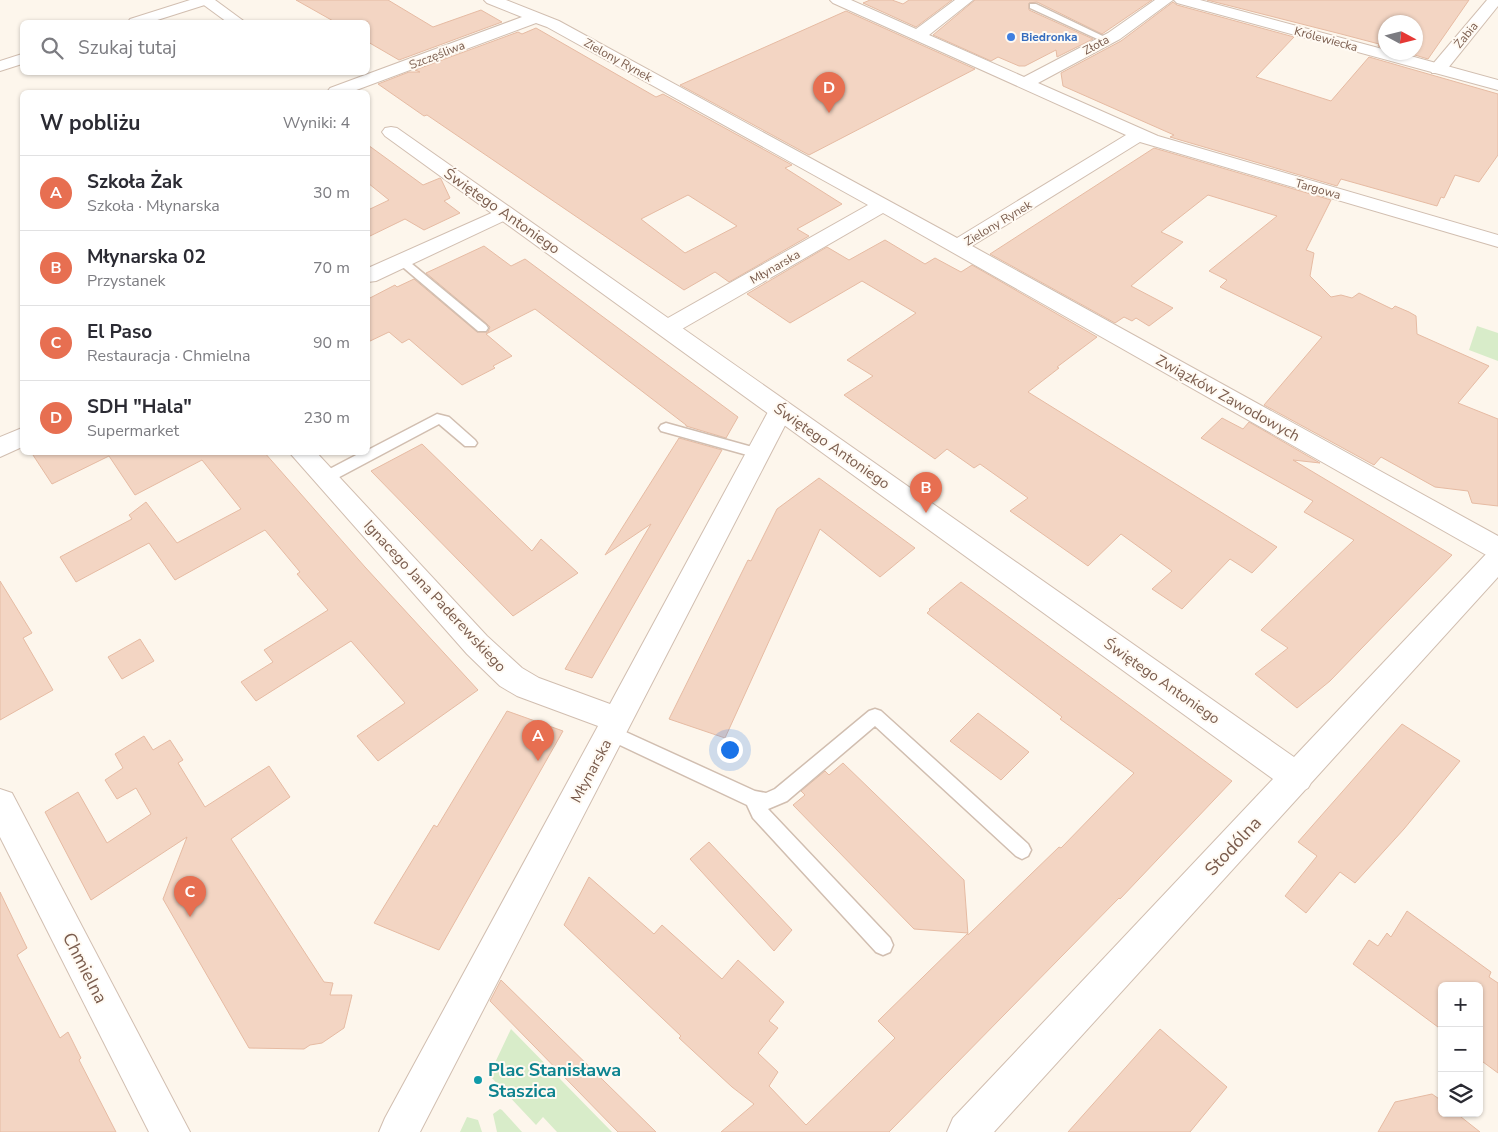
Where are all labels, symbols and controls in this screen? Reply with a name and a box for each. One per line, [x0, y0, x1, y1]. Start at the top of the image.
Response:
north arrow [1378, 15, 1423, 60]
street label: Żabia [1451, 19, 1481, 51]
search box [20, 20, 370, 75]
street label: Królewiecka [1292, 23, 1360, 55]
place label: Biedronka [1021, 29, 1078, 45]
marker: Biedronka [1005, 31, 1017, 43]
street label: Złota [1080, 31, 1112, 59]
icon: search [38, 34, 66, 62]
text: Szukaj tutaj [78, 35, 177, 61]
street label: Zielony Rynek [581, 35, 656, 86]
street label: Szczęśliwa [407, 37, 467, 73]
pin: D [813, 72, 845, 113]
text: W pobliżu [40, 109, 141, 137]
text: Wyniki: 4 [283, 112, 350, 134]
street label: Świętego Antoniego [440, 163, 565, 259]
text: Szkoła Żak [87, 169, 182, 195]
street label: Targowa [1293, 175, 1343, 203]
text: A [50, 182, 62, 204]
text: 30 m [313, 182, 350, 204]
text: Szkoła · Młynarska [87, 195, 220, 217]
street label: Zielony Rynek [961, 196, 1035, 249]
text: Młynarska 02 [87, 244, 206, 270]
street label: Młynarska [747, 246, 803, 288]
text: B [50, 257, 62, 279]
text: 70 m [313, 257, 350, 279]
text: Przystanek [87, 270, 165, 292]
text: El Paso [87, 319, 152, 345]
text: C [51, 332, 61, 354]
text: 90 m [313, 332, 350, 354]
text: Restauracja · Chmielna [87, 345, 250, 367]
street label: Związków Zawodowych [1152, 350, 1304, 446]
text: SDH "Hala" [87, 394, 192, 420]
street label: Świętego Antoniego [770, 398, 895, 494]
text: D [50, 407, 62, 429]
text: 230 m [303, 407, 350, 429]
text: Supermarket [87, 420, 179, 442]
pin: B [910, 472, 942, 513]
street label: Ignacego Jana Paderewskiego [359, 516, 511, 676]
street label: Świętego Antoniego [1100, 633, 1225, 729]
pin: A [522, 720, 554, 761]
street label: Młynarska [566, 736, 616, 806]
your location [717, 737, 743, 763]
street label: Stodólna [1199, 811, 1267, 881]
pin: C [174, 876, 206, 917]
street label: Chmielna [57, 928, 113, 1008]
map controls [1438, 982, 1483, 1117]
button: + [1438, 982, 1483, 1027]
button: − [1438, 1027, 1483, 1072]
place label: Plac Stanisława Staszica [488, 1058, 621, 1103]
button: layers [1438, 1072, 1483, 1117]
marker: Plac Stanisława Staszica [472, 1074, 484, 1086]

